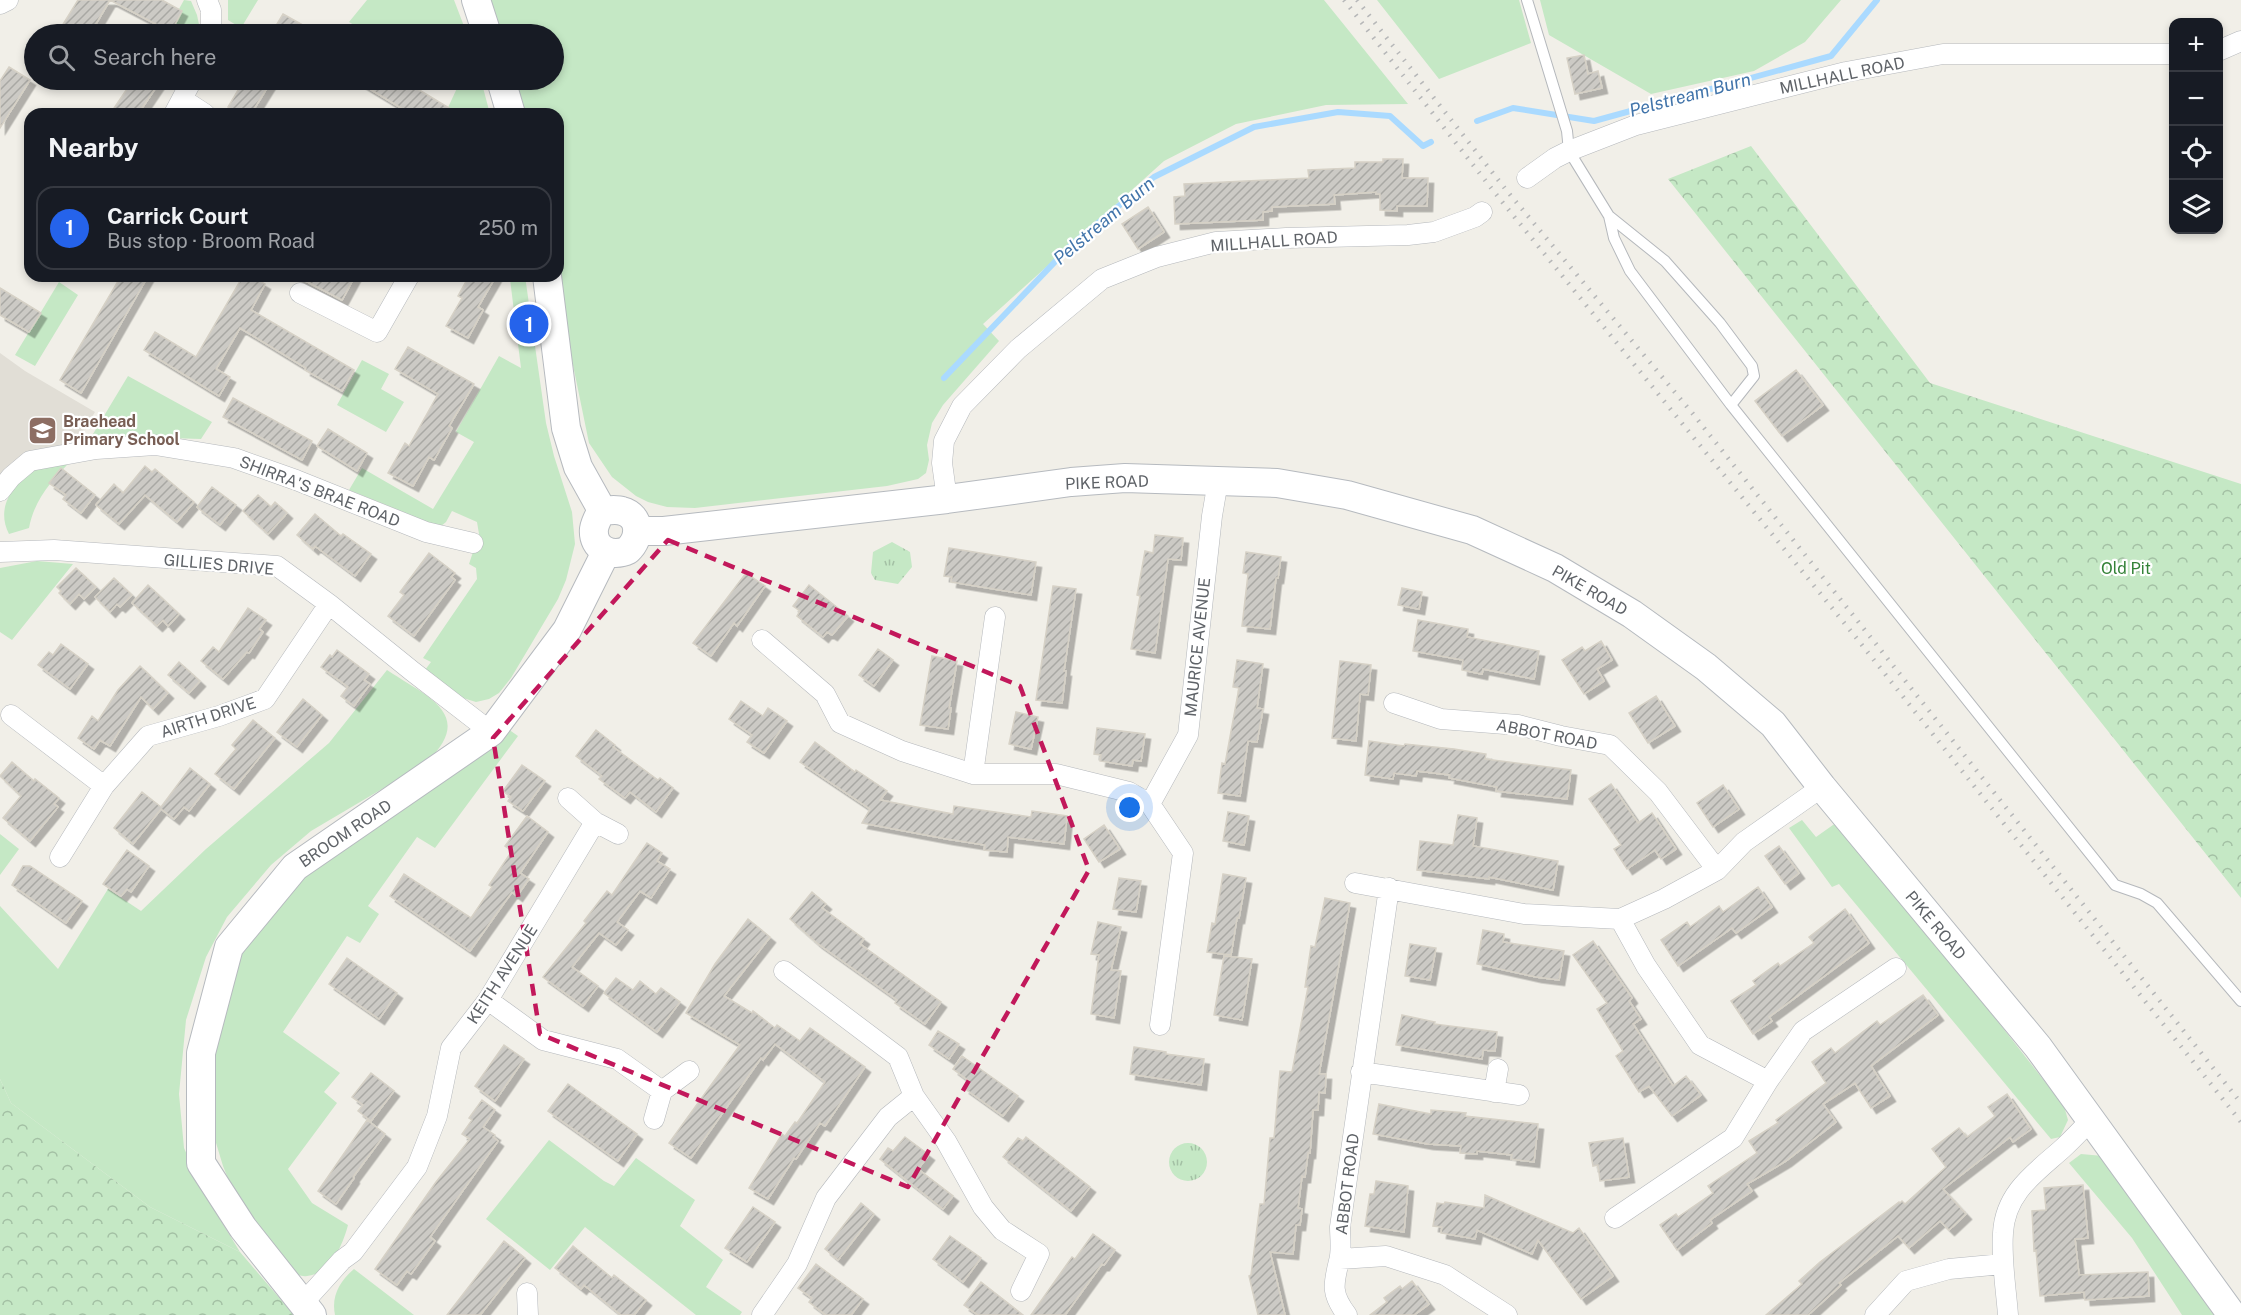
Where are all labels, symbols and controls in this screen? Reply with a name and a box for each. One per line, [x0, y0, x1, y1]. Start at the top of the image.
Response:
map controls [2169, 18, 2223, 234]
button: + [2169, 18, 2223, 72]
search box [24, 24, 564, 90]
icon: search [45, 41, 78, 74]
text: Search here [93, 44, 217, 70]
street label: MILLHALL ROAD [1778, 53, 1906, 98]
water label: Pelstream Burn [1627, 68, 1753, 121]
button: − [2169, 72, 2223, 126]
button: locate [2169, 126, 2223, 180]
text: Nearby [48, 132, 138, 163]
water label: Pelstream Burn [1049, 172, 1158, 269]
button: layers [2169, 180, 2223, 234]
text: Carrick Court [107, 203, 248, 229]
text: 1 [65, 216, 74, 240]
text: 250 m [479, 216, 538, 240]
street label: MILLHALL ROAD [1210, 228, 1338, 255]
text: Bus stop · Broom Road [107, 229, 315, 253]
pin: 1 [510, 302, 548, 346]
place label: Braehead Primary School [63, 412, 180, 449]
school or university icon: Braehead Primary School [26, 414, 58, 446]
street label: SHIRRA'S BRAE ROAD [237, 452, 403, 531]
street label: PIKE ROAD [1065, 472, 1149, 493]
street label: GILLIES DRIVE [163, 550, 275, 579]
park label: Old Pit [2101, 559, 2151, 578]
street label: PIKE ROAD [1549, 561, 1631, 620]
street label: MAURICE AVENUE [1181, 577, 1214, 718]
street label: AIRTH DRIVE [158, 693, 258, 742]
street label: ABBOT ROAD [1495, 715, 1599, 754]
your location [1115, 793, 1144, 822]
street label: BROOM ROAD [295, 796, 395, 871]
street label: PIKE ROAD [1901, 887, 1970, 964]
street label: KEITH AVENUE [463, 921, 542, 1027]
street label: ABBOT ROAD [1332, 1132, 1363, 1236]

